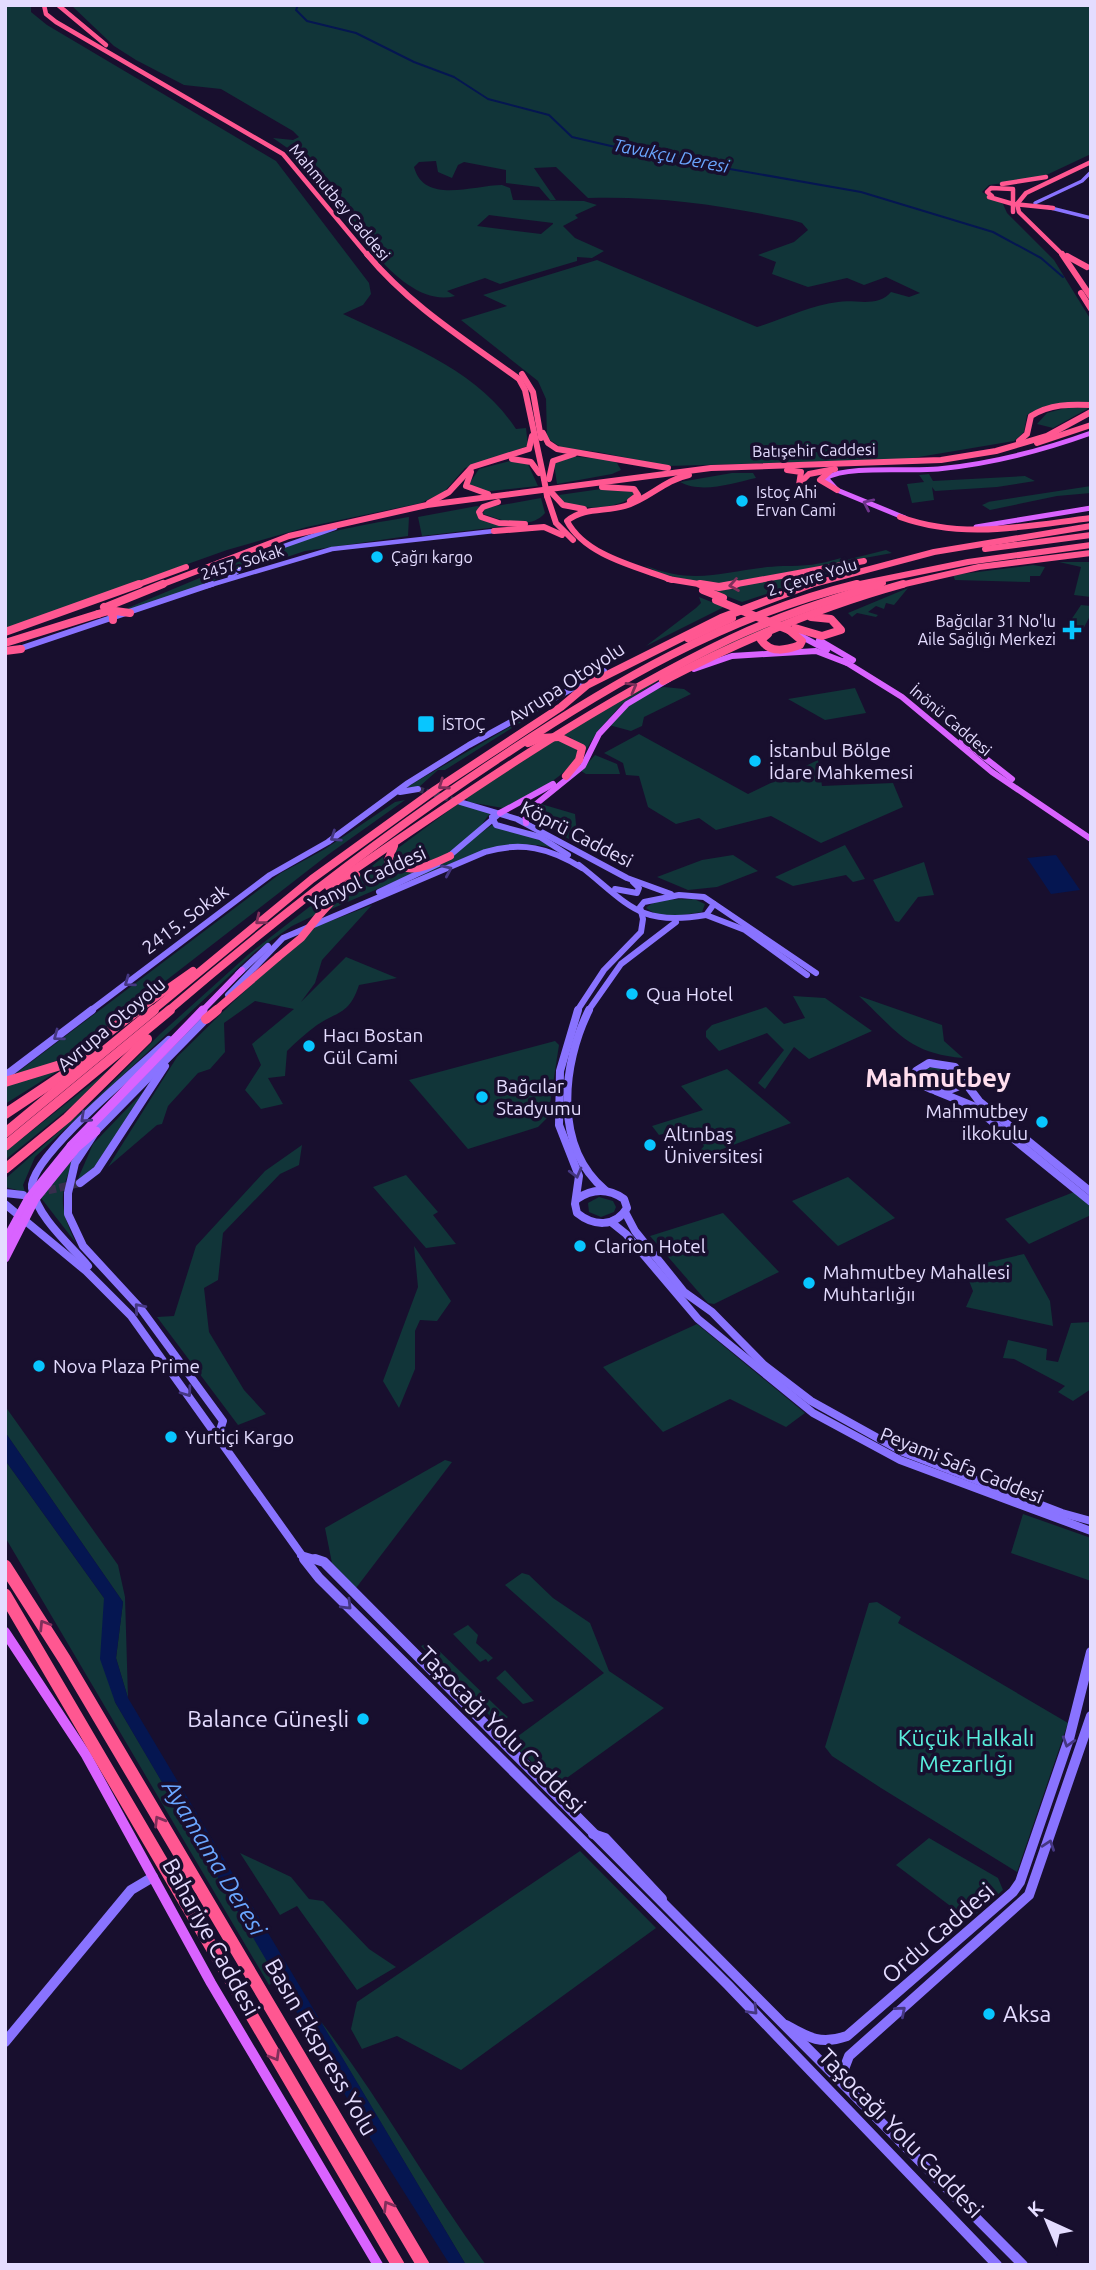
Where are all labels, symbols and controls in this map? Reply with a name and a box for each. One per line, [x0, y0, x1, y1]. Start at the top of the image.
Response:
water label: Tavukçu Deresi [612, 134, 731, 176]
street label: Mahmutbey Caddesi [286, 140, 394, 264]
street label: Batışehir Caddesi [752, 440, 876, 460]
place label: Istoç Ahi Ervan Cami [756, 483, 836, 519]
marker: Istoç Ahi Ervan Cami [734, 493, 750, 509]
one-way arrow [863, 498, 875, 512]
street label: 2457. Sokak [198, 541, 286, 583]
place label: Çağrı kargo [391, 548, 473, 566]
marker: Çağrı kargo [369, 549, 385, 565]
street label: 2. Çevre Yolu [765, 555, 859, 599]
one-way arrow [728, 577, 740, 592]
place label: Bağcılar 31 No'lu Aile Sağlığı Merkezi [918, 612, 1056, 648]
marker: Bağcılar 31 No'lu Aile Sağlığı Merkezi [1062, 620, 1082, 640]
street label: Avrupa Otoyolu [504, 637, 628, 729]
street label: İnönü Caddesi [907, 681, 995, 759]
one-way arrow [625, 682, 637, 695]
marker: İSTOÇ [416, 714, 436, 734]
place label: İSTOÇ [442, 715, 485, 733]
place label: İstanbul Bölge İdare Mahkemesi [769, 739, 913, 783]
marker: İstanbul Bölge İdare Mahkemesi [747, 753, 763, 769]
one-way arrow [438, 777, 451, 789]
street label: Köprü Caddesi [517, 796, 637, 872]
one-way arrow [330, 829, 343, 841]
street label: Yanyol Caddesi [305, 841, 429, 915]
one-way arrow [440, 864, 452, 878]
street label: 2415. Sokak [138, 879, 233, 958]
one-way arrow [256, 912, 268, 925]
street label: Avrupa Otoyolu [53, 973, 169, 1075]
one-way arrow [125, 973, 137, 986]
place label: Qua Hotel [646, 983, 733, 1005]
marker: Qua Hotel [624, 986, 640, 1002]
place label: Hacı Bostan Gül Cami [323, 1024, 423, 1068]
one-way arrow [53, 1027, 66, 1040]
marker: Hacı Bostan Gül Cami [301, 1038, 317, 1054]
district label: Mahmutbey [865, 1063, 1011, 1092]
place label: Bağcılar Stadyumu [496, 1075, 582, 1119]
marker: Bağcılar Stadyumu [474, 1089, 490, 1105]
place label: Mahmutbey ilkokulu [925, 1100, 1028, 1144]
one-way arrow [80, 1109, 93, 1122]
marker: Mahmutbey ilkokulu [1034, 1114, 1050, 1130]
place label: Altınbaş Üniversitesi [664, 1123, 763, 1167]
marker: Altınbaş Üniversitesi [642, 1137, 658, 1153]
one-way arrow [568, 1167, 583, 1179]
place label: Clarion Hotel [594, 1235, 706, 1257]
marker: Clarion Hotel [572, 1238, 588, 1254]
place label: Mahmutbey Mahallesi Muhtarlığıı [823, 1261, 1010, 1305]
marker: Mahmutbey Mahallesi Muhtarlığıı [801, 1275, 817, 1291]
one-way arrow [135, 1303, 147, 1316]
place label: Nova Plaza Prime [53, 1355, 200, 1377]
marker: Nova Plaza Prime [31, 1358, 47, 1374]
one-way arrow [179, 1385, 192, 1397]
street label: Peyami Safa Caddesi [877, 1422, 1047, 1508]
place label: Yurtiçi Kargo [185, 1426, 294, 1448]
marker: Yurtiçi Kargo [163, 1429, 179, 1445]
one-way arrow [338, 1597, 351, 1610]
one-way arrow [39, 1620, 52, 1633]
street label: Taşocağı Yolu Caddesi [414, 1641, 591, 1818]
place label: Balance Güneşli [187, 1706, 349, 1731]
marker: Balance Güneşli [355, 1711, 371, 1727]
park label: Küçük Halkalı Mezarlığı [898, 1725, 1034, 1776]
one-way arrow [1062, 1736, 1077, 1748]
water label: Ayamama Deresi [157, 1774, 272, 1941]
one-way arrow [155, 1816, 168, 1829]
one-way arrow [1040, 1839, 1055, 1851]
street label: Bahariye Caddesi [158, 1854, 265, 2020]
street label: Ordu Caddesi [877, 1877, 999, 1988]
street label: Basın Ekspress Yolu [261, 1954, 382, 2140]
place label: Aksa [1003, 2001, 1051, 2026]
one-way arrow [744, 2002, 757, 2015]
marker: Aksa [981, 2006, 997, 2022]
one-way arrow [892, 2007, 905, 2019]
street label: Taşocağı Yolu Caddesi [814, 2043, 989, 2222]
one-way arrow [267, 2048, 280, 2061]
north arrow [1012, 2186, 1082, 2256]
text: K [1023, 2196, 1048, 2221]
one-way arrow [383, 2201, 396, 2214]

